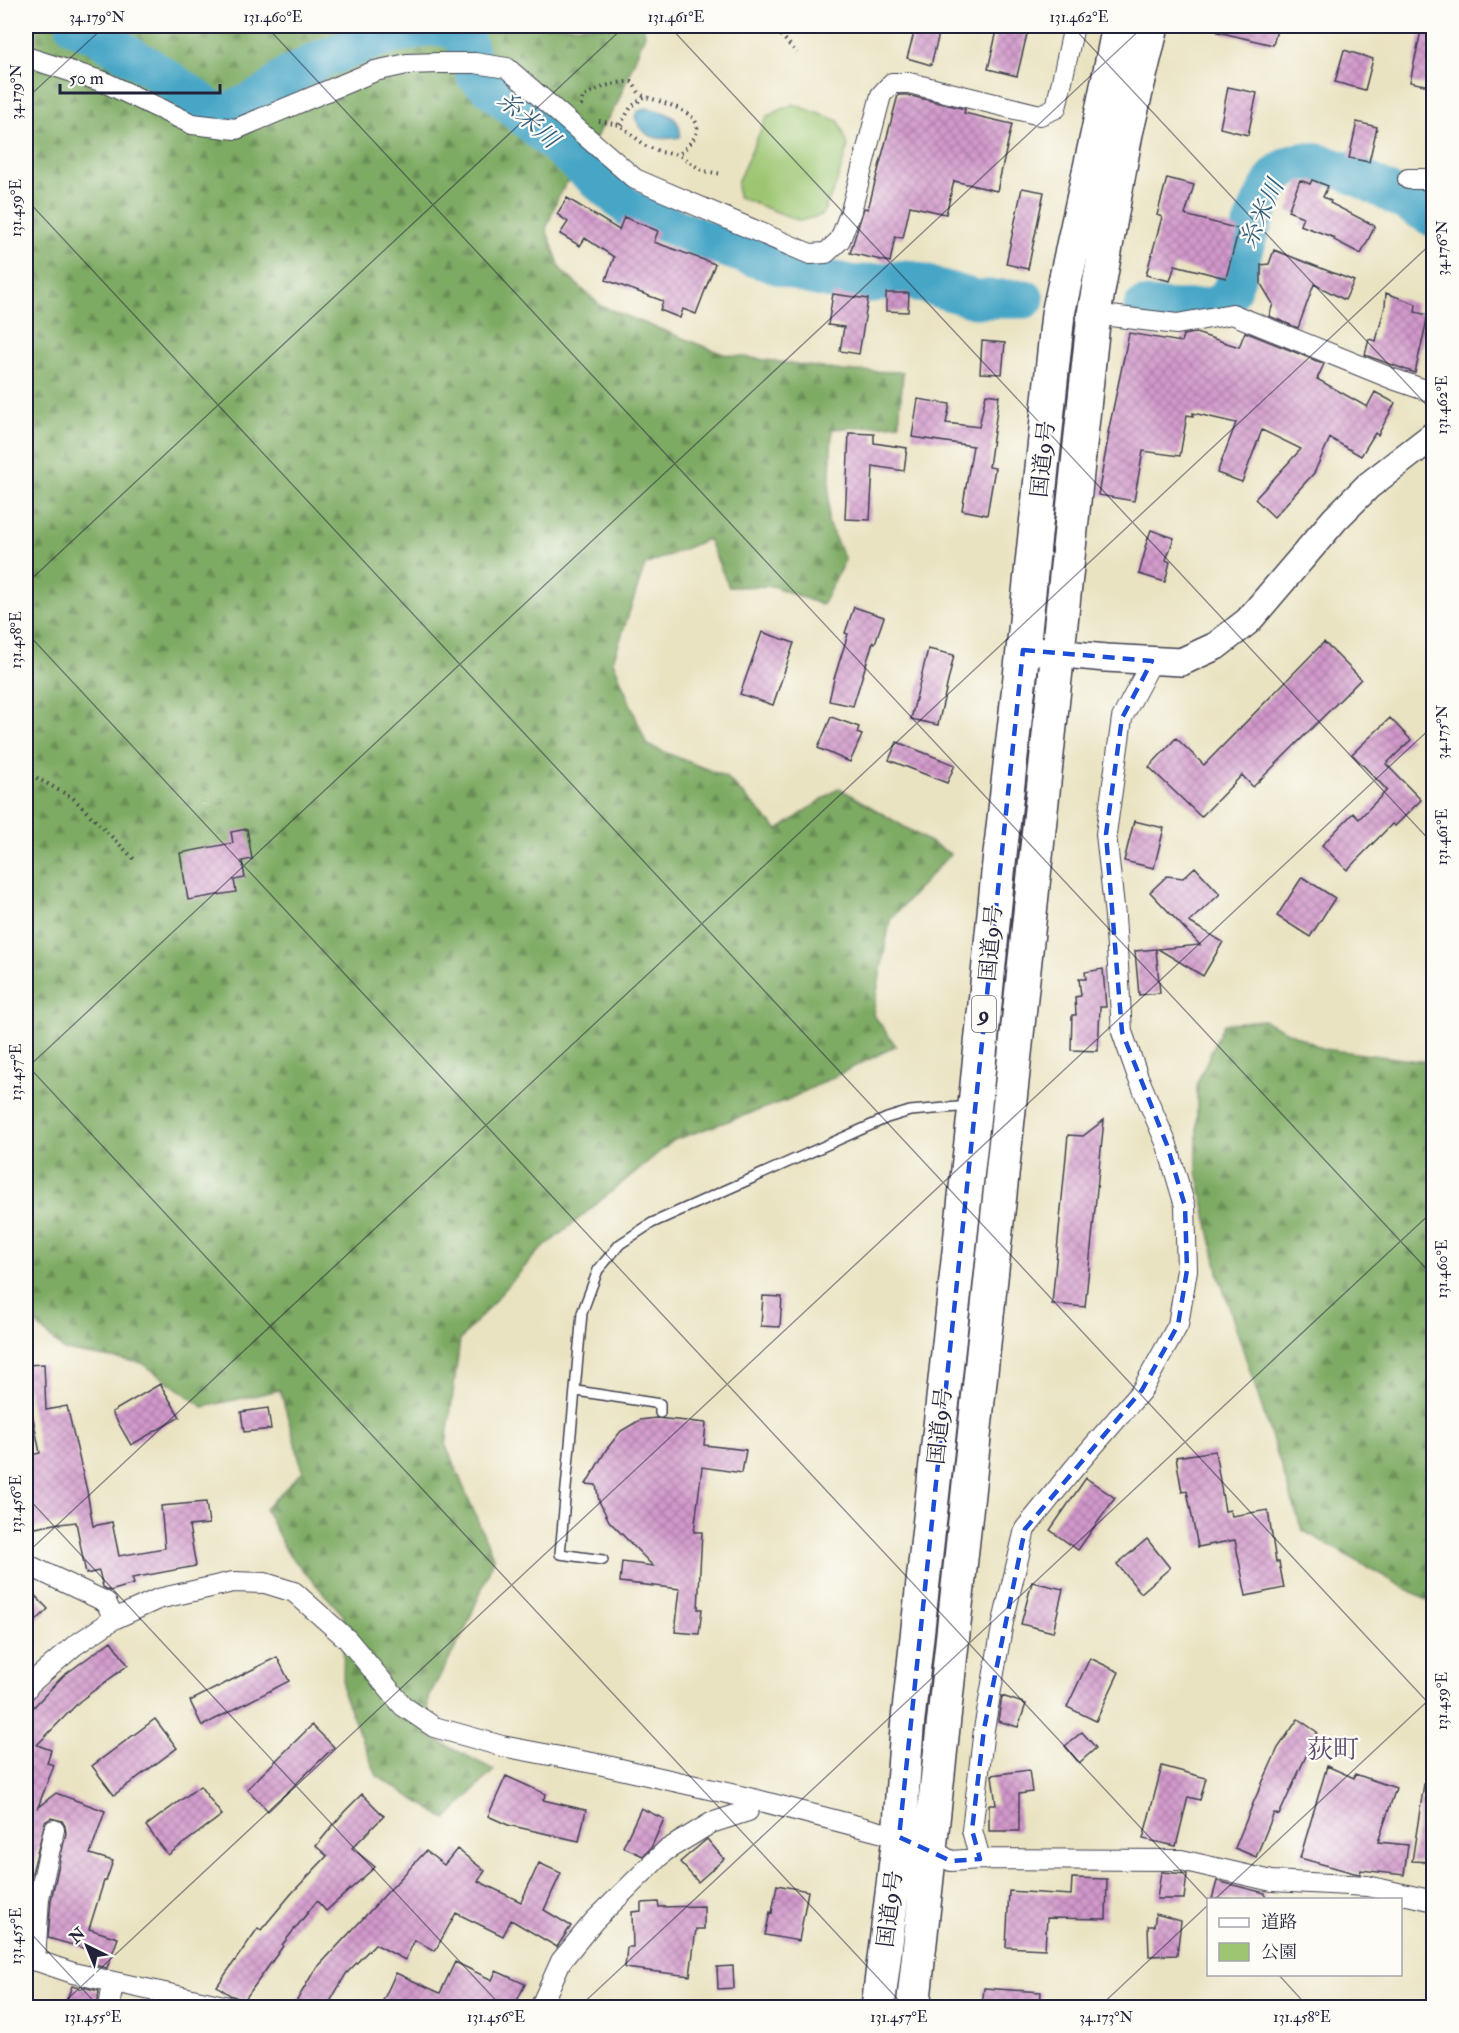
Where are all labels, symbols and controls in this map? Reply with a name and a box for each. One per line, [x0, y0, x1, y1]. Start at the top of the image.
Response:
text: 34.179°N [69, 8, 125, 27]
text: 131.460°E [243, 8, 303, 27]
text: 131.461°E [648, 8, 705, 27]
text: 131.462°E [1050, 8, 1109, 27]
scale bar [60, 57, 220, 95]
text: 34.179°N [7, 64, 26, 120]
text: 50 m [69, 67, 104, 90]
water label: 糸米川 [491, 85, 568, 157]
water label: 糸米川 [1233, 172, 1293, 253]
text: 131.459°E [7, 179, 26, 237]
text: 34.176°N [1433, 220, 1452, 276]
text: 131.462°E [1433, 375, 1452, 434]
street label: 国道9号 [1025, 419, 1061, 499]
text: 131.458°E [7, 611, 26, 669]
text: 34.175°N [1433, 704, 1452, 759]
text: 131.461°E [1433, 808, 1452, 865]
street label: 国道9号 [974, 903, 1008, 983]
road number: 9 [972, 996, 996, 1032]
text: 131.457°E [7, 1043, 26, 1101]
text: 131.460°E [1433, 1239, 1452, 1299]
street label: 国道9号 [922, 1386, 958, 1466]
text: 131.456°E [7, 1475, 26, 1533]
text: 131.459°E [1433, 1672, 1452, 1730]
district label: 荻町 [1307, 1734, 1359, 1766]
street label: 国道9号 [871, 1869, 909, 1949]
legend [1207, 1898, 1402, 1976]
text: 131.455°E [7, 1907, 26, 1964]
text: 道路 [1261, 1911, 1297, 1934]
north arrow [57, 1916, 117, 1976]
text: N [65, 1923, 90, 1949]
text: 公園 [1261, 1941, 1297, 1964]
text: 131.455°E [65, 2008, 122, 2027]
text: 131.456°E [467, 2008, 525, 2027]
text: 131.457°E [870, 2008, 928, 2027]
text: 34.173°N [1079, 2008, 1133, 2027]
text: 131.458°E [1273, 2008, 1331, 2027]

